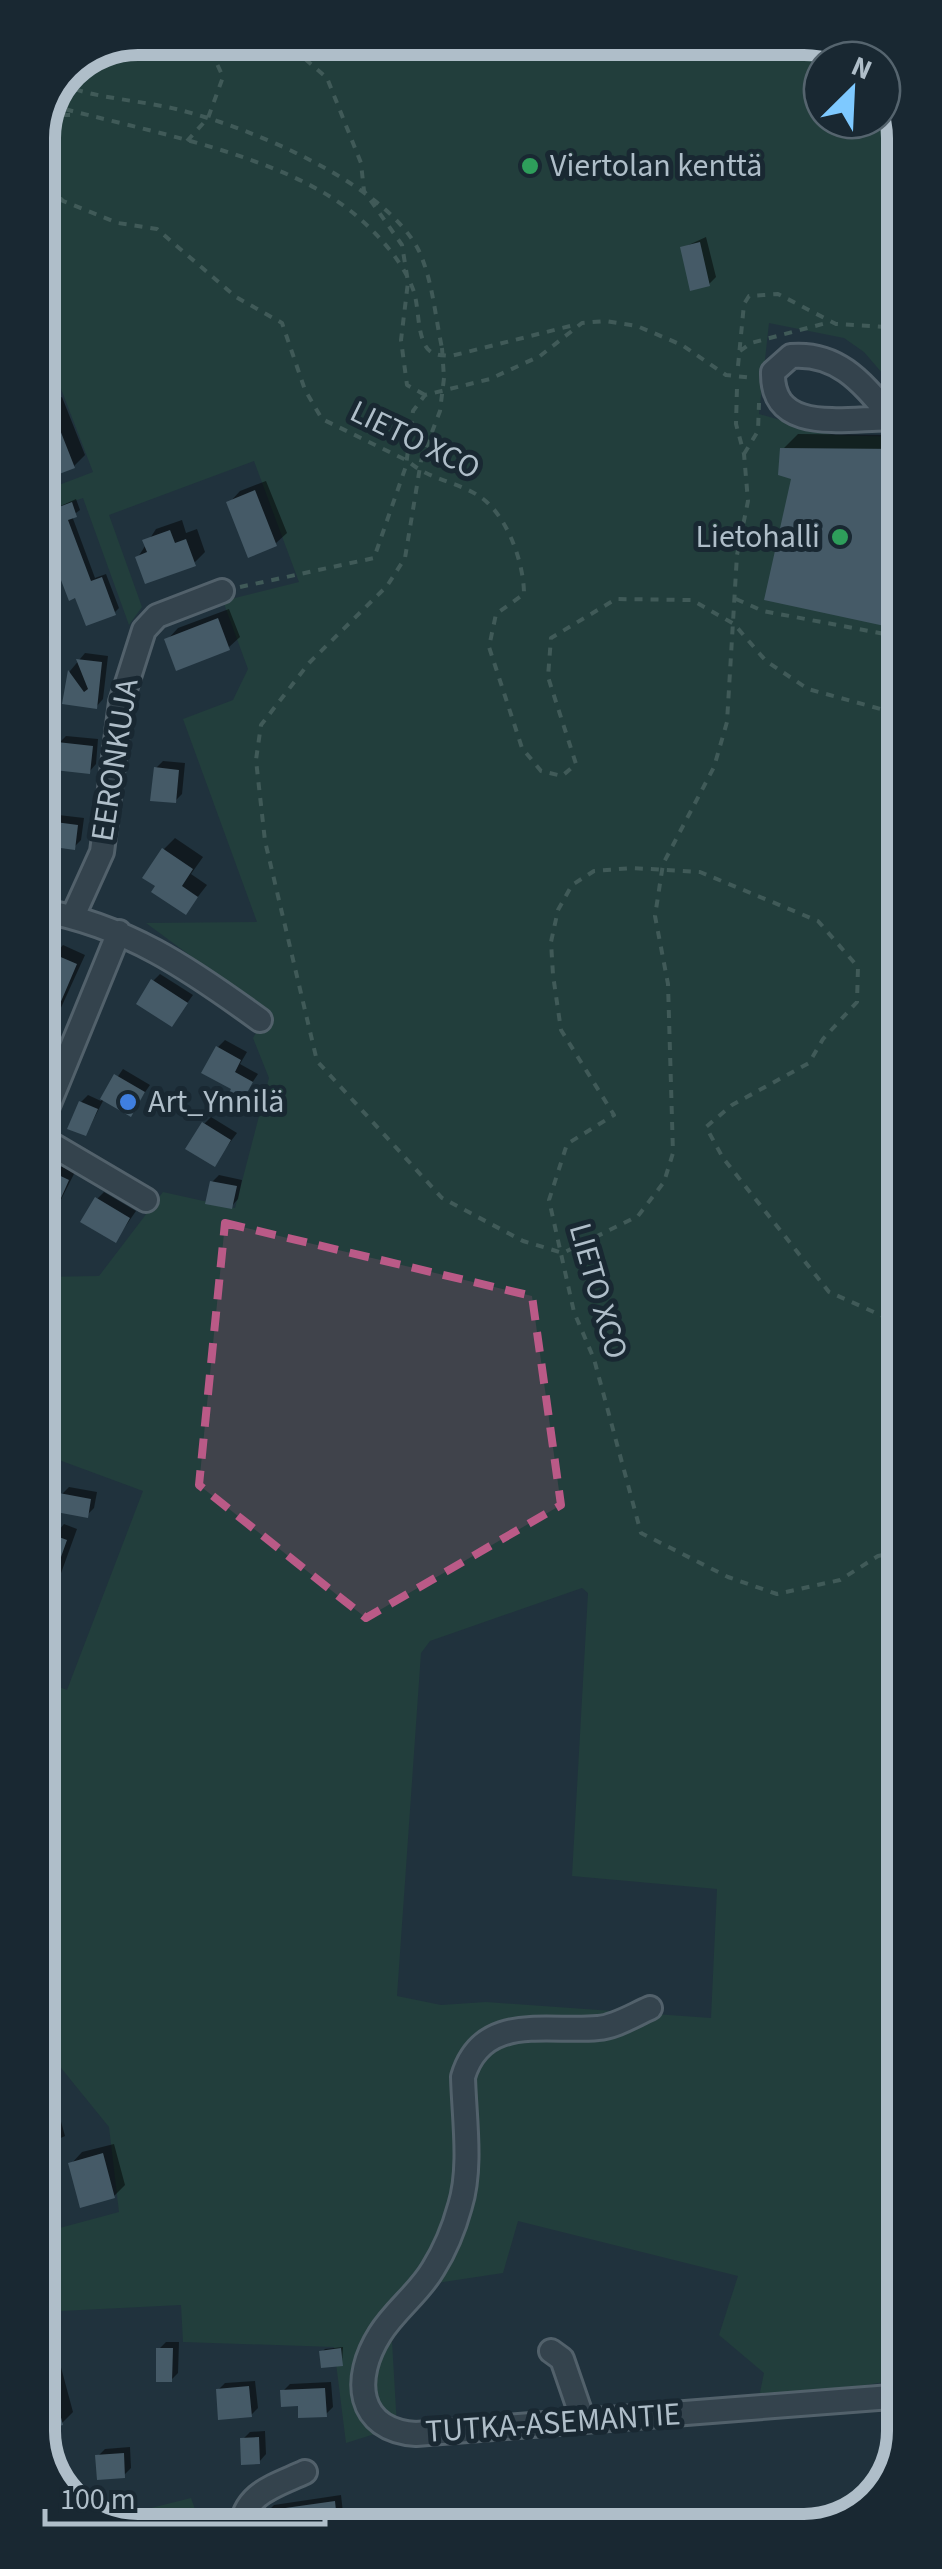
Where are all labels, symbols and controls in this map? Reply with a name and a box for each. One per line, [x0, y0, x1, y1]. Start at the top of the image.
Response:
north arrow [802, 40, 902, 140]
text: N [845, 46, 878, 90]
place label: Viertolan kenttä [550, 143, 762, 189]
marker: Viertolan kenttä [519, 155, 541, 177]
street label: LIETO XCO [342, 389, 488, 491]
place label: Lietohalli [696, 514, 820, 560]
marker: Lietohalli [829, 526, 851, 548]
street label: EERONKUJA [79, 675, 151, 844]
place label: Art_Ynnilä [148, 1079, 284, 1125]
marker: Art_Ynnilä [117, 1091, 139, 1113]
street label: LIETO XCO [557, 1218, 639, 1364]
street label: TUTKA-ASEMANTIE [424, 2391, 682, 2455]
scale bar [45, 2464, 325, 2526]
text: 100 m [60, 2478, 136, 2521]

